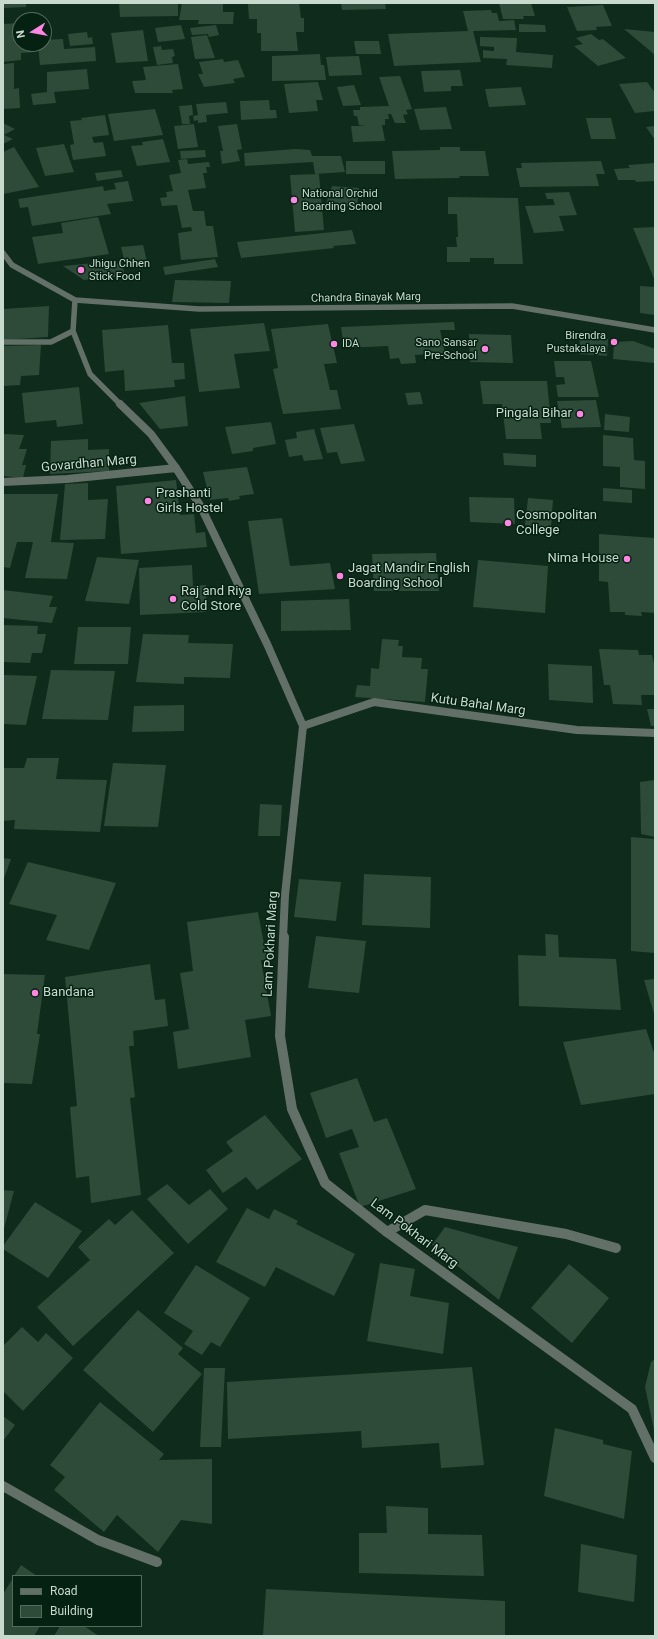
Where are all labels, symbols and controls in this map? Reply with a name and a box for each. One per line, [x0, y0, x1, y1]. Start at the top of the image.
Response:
north arrow [12, 12, 52, 52]
text: N [14, 29, 28, 39]
place label: National Orchid Boarding School [302, 187, 382, 213]
marker: National Orchid Boarding School [289, 195, 299, 205]
place label: Jhigu Chhen Stick Food [89, 257, 150, 283]
marker: Jhigu Chhen Stick Food [76, 265, 86, 275]
street label: Chandra Binayak Marg [311, 290, 421, 306]
place label: Birendra Pustakalaya [546, 329, 606, 355]
place label: Sano Sansar Pre-School [415, 336, 477, 362]
place label: IDA [342, 337, 359, 351]
marker: Birendra Pustakalaya [609, 337, 619, 347]
marker: IDA [329, 339, 339, 349]
marker: Sano Sansar Pre-School [480, 344, 490, 354]
place label: Pingala Bihar [496, 406, 572, 422]
marker: Pingala Bihar [575, 409, 585, 419]
street label: Govardhan Marg [41, 452, 137, 476]
place label: Prashanti Girls Hostel [156, 486, 223, 517]
marker: Prashanti Girls Hostel [143, 496, 153, 506]
place label: Cosmopolitan College [516, 508, 597, 539]
marker: Cosmopolitan College [503, 518, 513, 528]
place label: Nima House [547, 551, 619, 567]
marker: Nima House [622, 554, 632, 564]
place label: Jagat Mandir English Boarding School [348, 561, 470, 592]
marker: Jagat Mandir English Boarding School [335, 571, 345, 581]
place label: Raj and Riya Cold Store [181, 584, 252, 615]
marker: Raj and Riya Cold Store [168, 594, 178, 604]
street label: Kutu Bahal Marg [430, 691, 526, 719]
street label: Lam Pokhari Marg [260, 891, 282, 997]
place label: Bandana [43, 985, 94, 1001]
marker: Bandana [30, 988, 40, 998]
street label: Lam Pokhari Marg [367, 1196, 461, 1272]
legend [12, 1575, 142, 1627]
text: Road [50, 1584, 78, 1598]
text: Building [50, 1604, 93, 1618]

